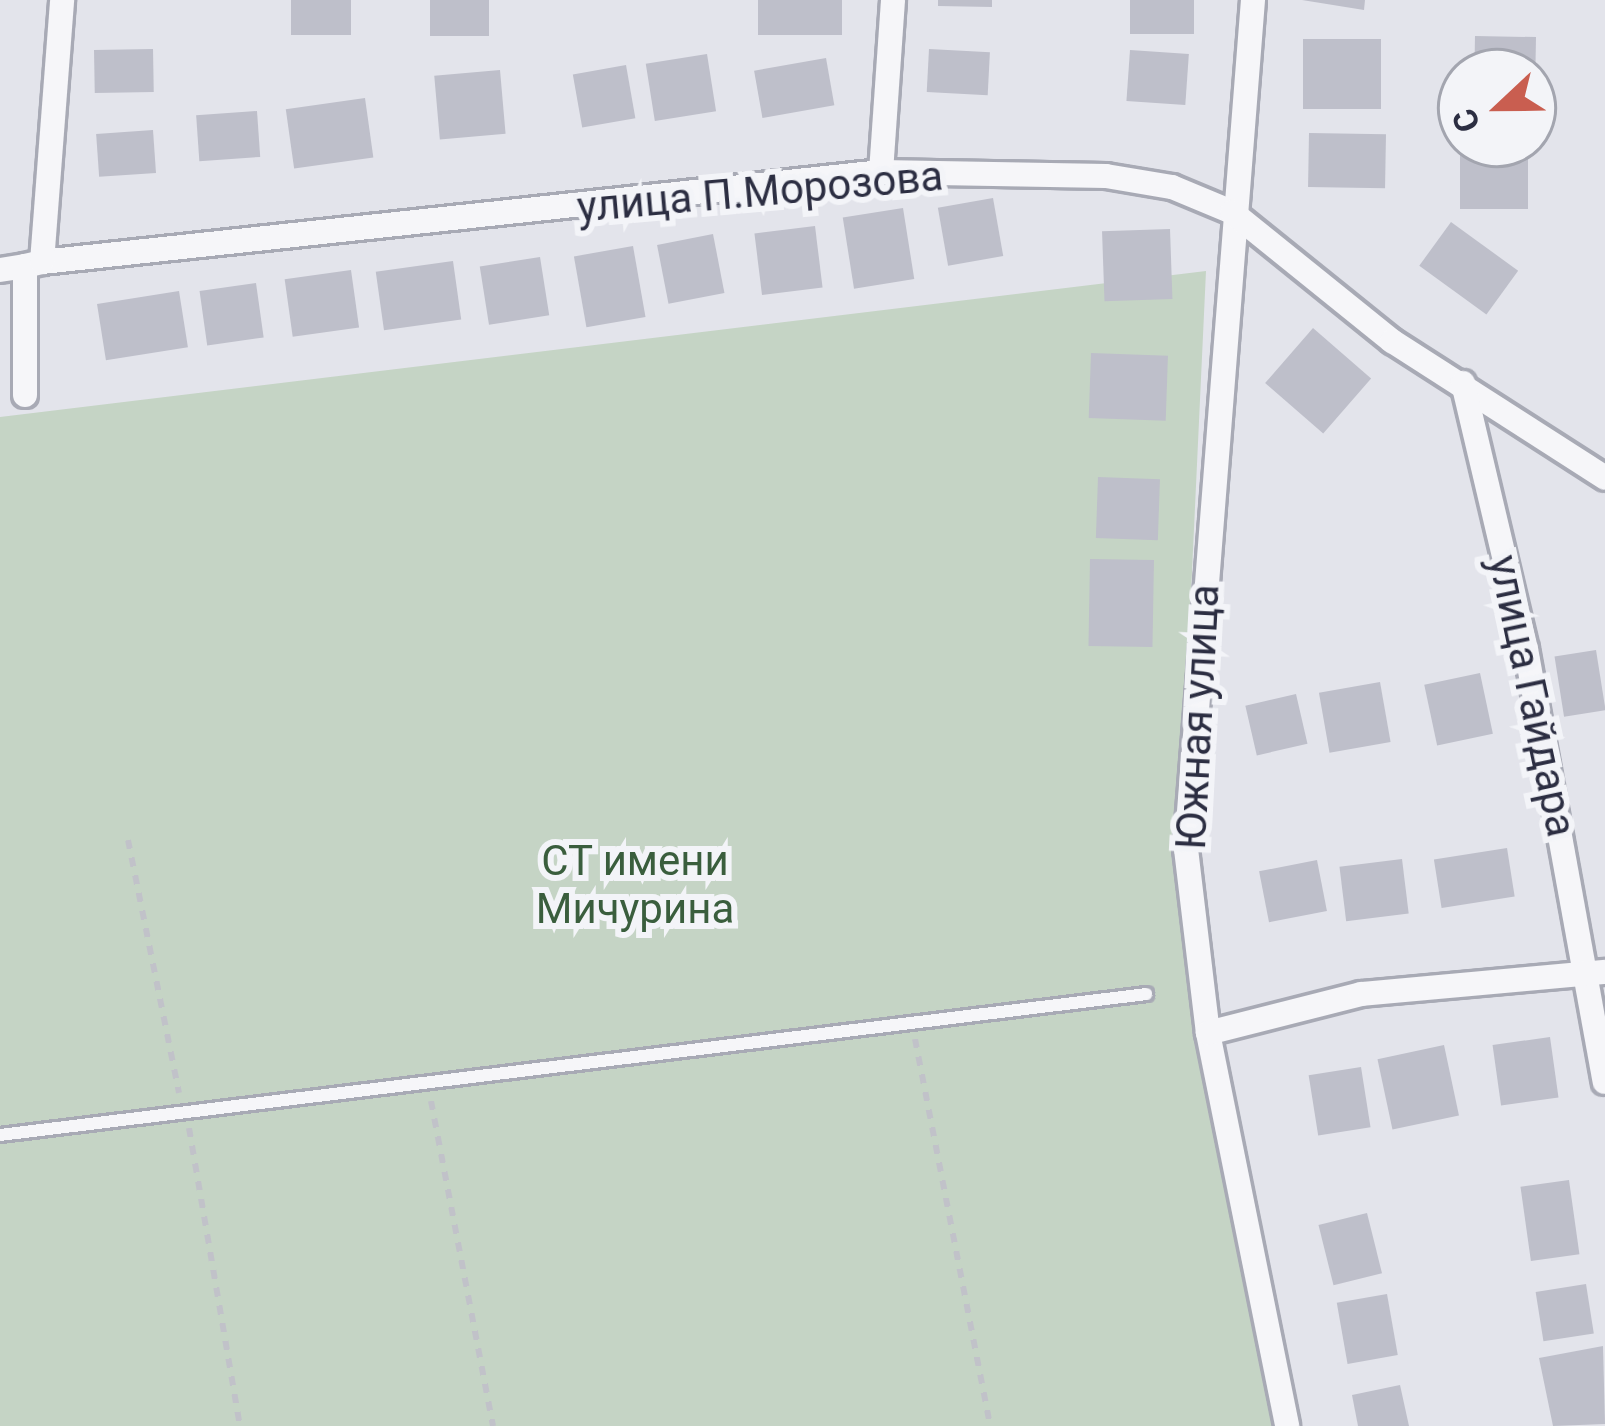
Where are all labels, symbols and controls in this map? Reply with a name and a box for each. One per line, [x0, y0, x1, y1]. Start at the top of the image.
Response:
north arrow [1437, 48, 1557, 168]
text: С [1444, 103, 1488, 138]
street label: улица П.Морозова [575, 151, 945, 233]
street label: улица Гайдара [1478, 551, 1586, 841]
street label: Южная улица [1166, 583, 1230, 851]
park label: СТ имени Мичурина [536, 836, 734, 934]

